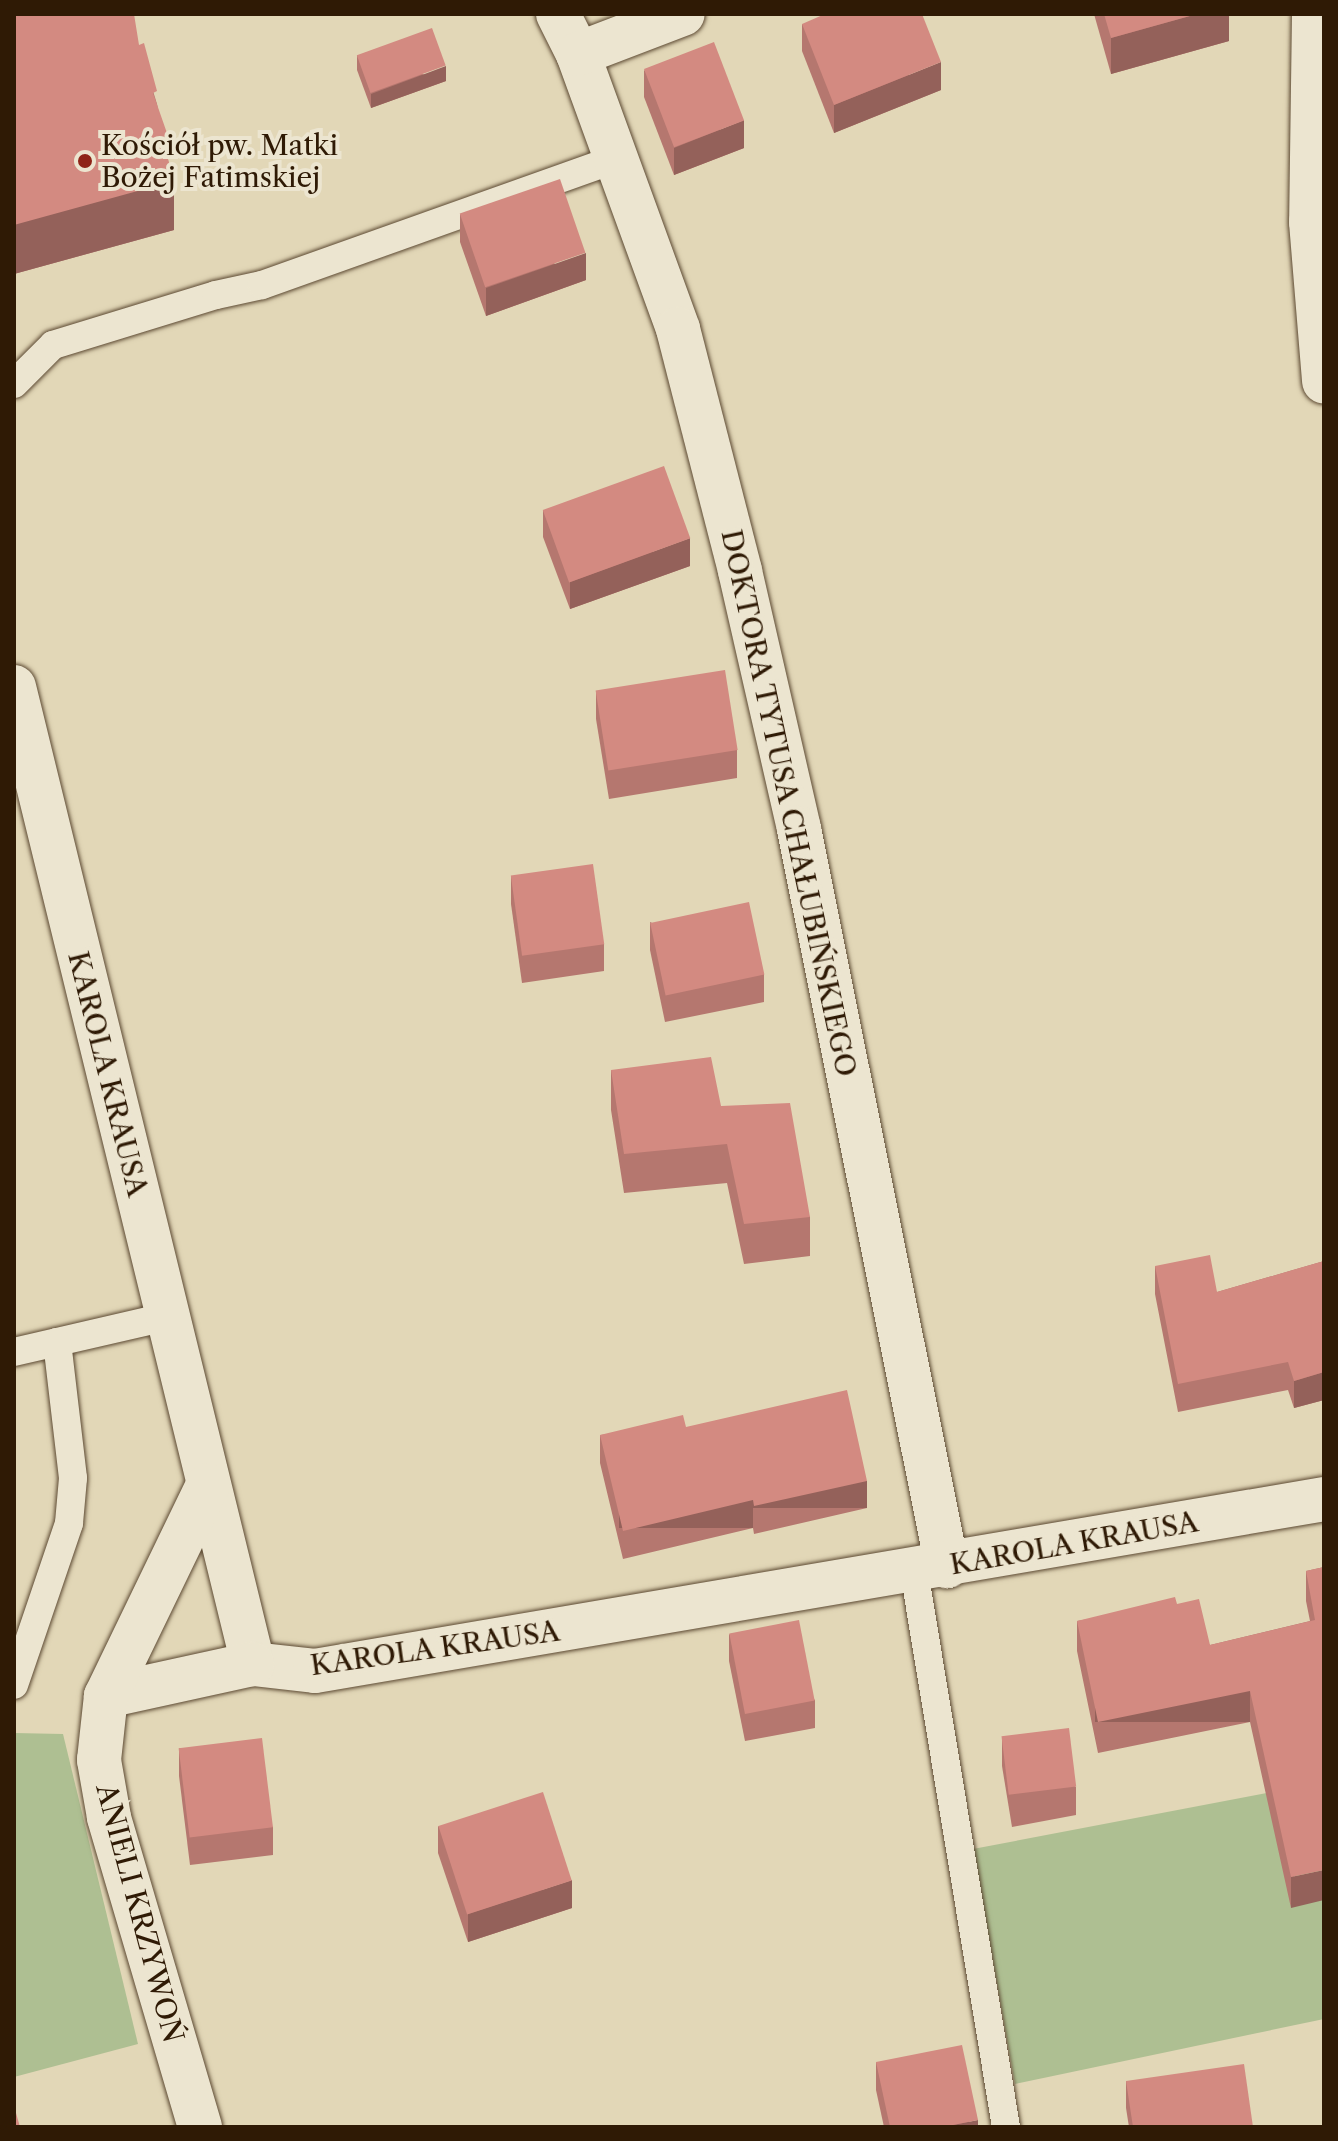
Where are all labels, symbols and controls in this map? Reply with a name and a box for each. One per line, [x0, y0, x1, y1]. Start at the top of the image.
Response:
place label: Kościół pw. Matki Bożej Fatimskiej [101, 128, 338, 194]
marker: Kościół pw. Matki Bożej Fatimskiej [76, 152, 94, 170]
street label: DOKTORA TYTUSA CHAŁUBIŃSKIEGO [714, 525, 864, 1081]
street label: KAROLA KRAUSA [61, 947, 155, 1201]
street label: KAROLA KRAUSA [947, 1505, 1201, 1581]
street label: KAROLA KRAUSA [308, 1614, 562, 1682]
street label: ANIELI KRZYWOŃ [89, 1780, 191, 2046]

